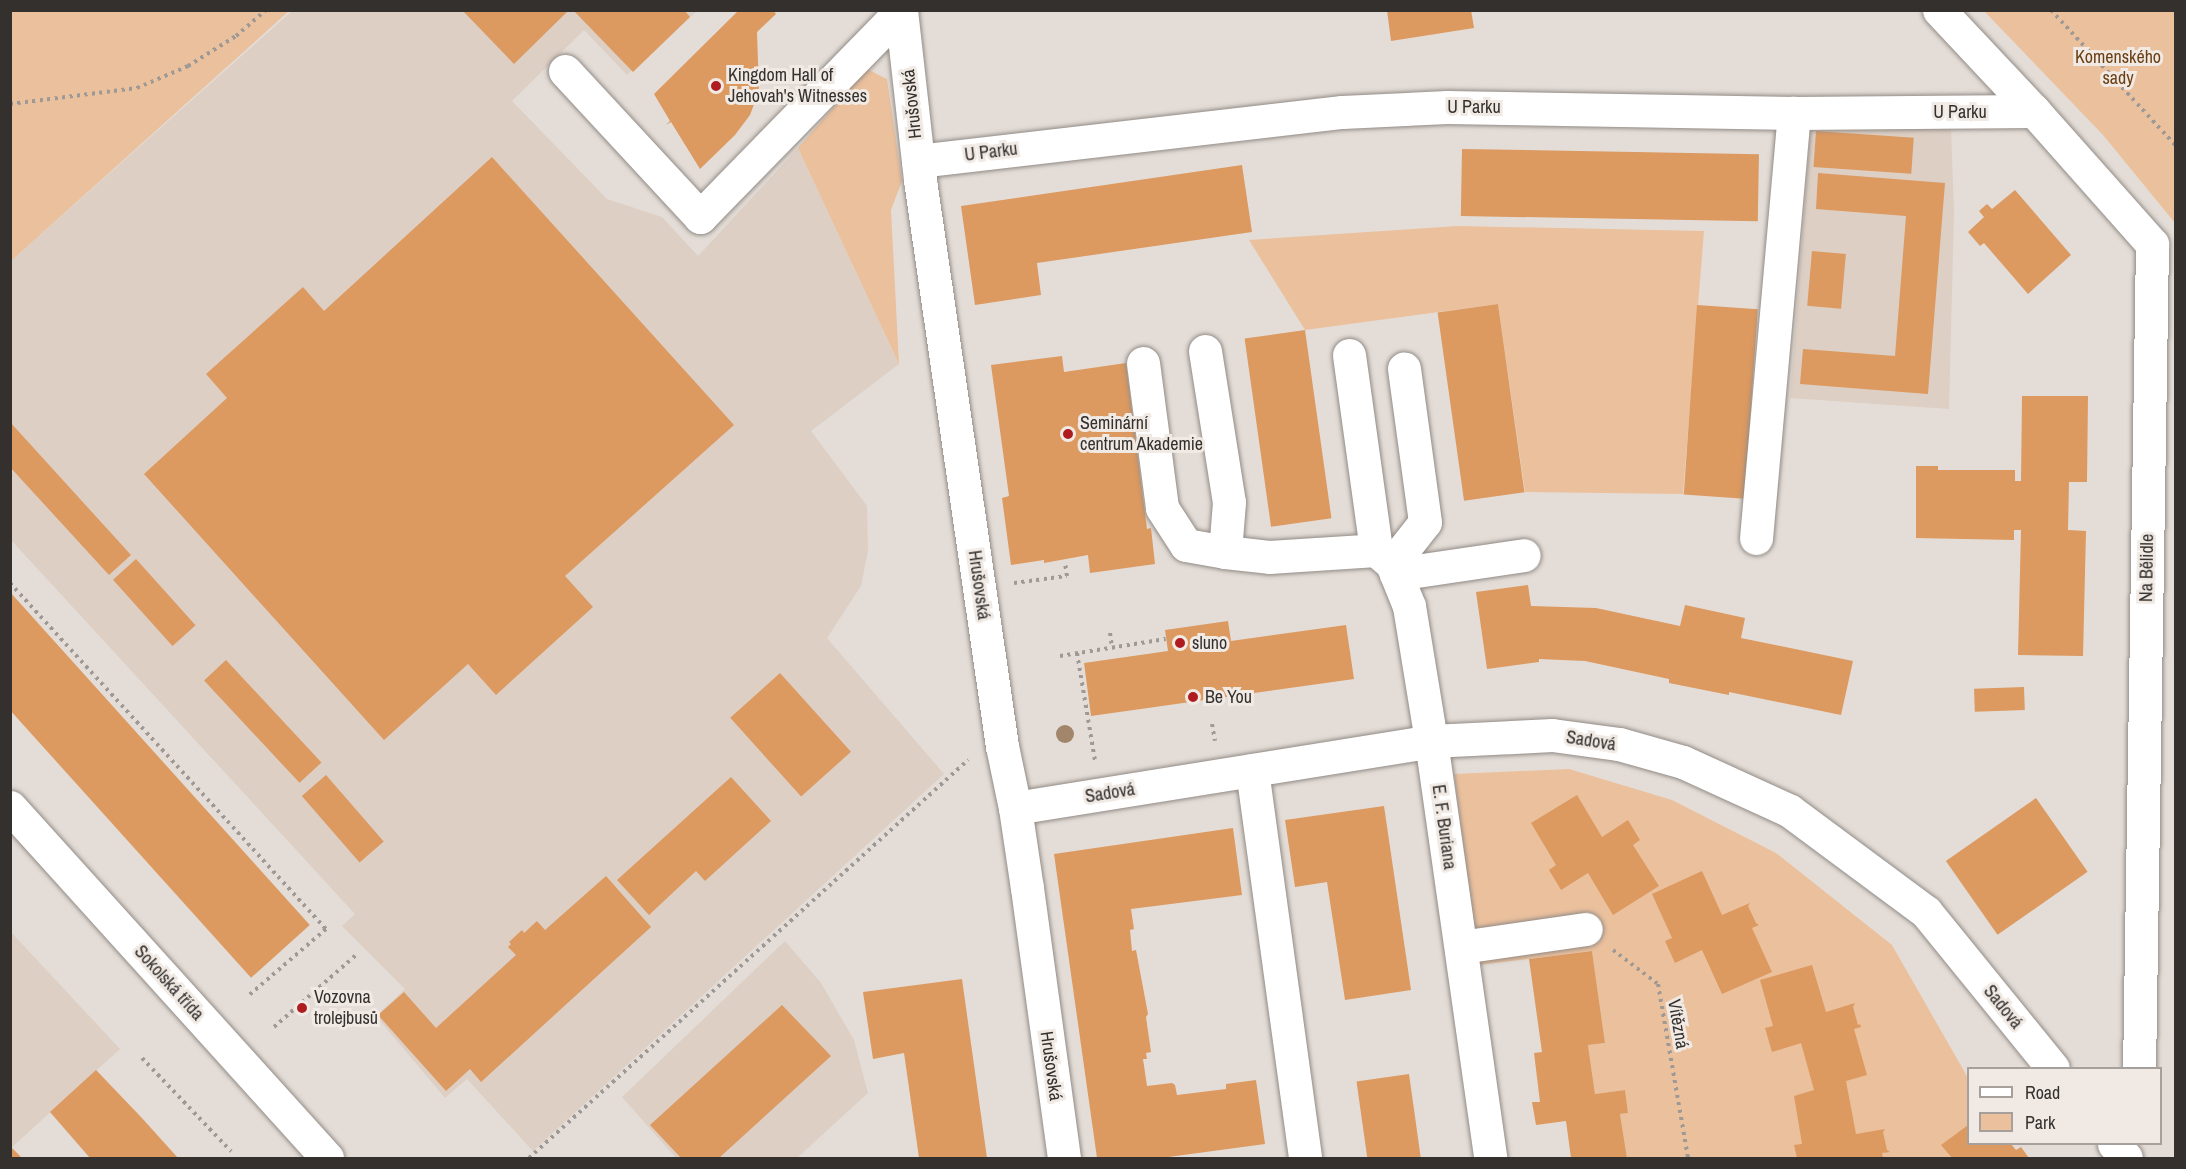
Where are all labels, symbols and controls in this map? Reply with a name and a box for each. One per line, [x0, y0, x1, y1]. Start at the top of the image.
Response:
park label: Komenského sady [2075, 47, 2161, 90]
place label: Kingdom Hall of Jehovah's Witnesses [728, 65, 867, 107]
street label: Hrušovská [898, 68, 926, 140]
marker: Kingdom Hall of Jehovah's Witnesses [709, 79, 723, 93]
street label: U Parku [1447, 96, 1501, 118]
street label: U Parku [1933, 101, 1987, 123]
street label: U Parku [963, 138, 1019, 166]
place label: Seminární centrum Akademie [1080, 413, 1204, 456]
marker: Seminární centrum Akademie [1061, 427, 1075, 441]
street label: Na Bělidle [2136, 534, 2158, 602]
street label: Hrušovská [963, 549, 995, 621]
place label: sluno [1192, 632, 1227, 654]
marker: sluno [1173, 636, 1187, 650]
place label: Be You [1205, 686, 1252, 708]
marker: Be You [1186, 690, 1200, 704]
street label: Sadová [1565, 726, 1617, 756]
street label: Sadová [1084, 778, 1136, 808]
street label: E. F. Buriana [1427, 783, 1461, 871]
street label: Sokolská třída [130, 941, 208, 1025]
street label: Sadová [1979, 981, 2027, 1033]
place label: Vozovna trolejbusů [314, 987, 378, 1030]
street label: Vítězná [1663, 998, 1693, 1050]
marker: Vozovna trolejbusů [295, 1001, 309, 1015]
street label: Hrušovská [1035, 1030, 1067, 1102]
legend [1967, 1067, 2162, 1145]
text: Road [2025, 1080, 2060, 1105]
text: Park [2025, 1110, 2055, 1135]

